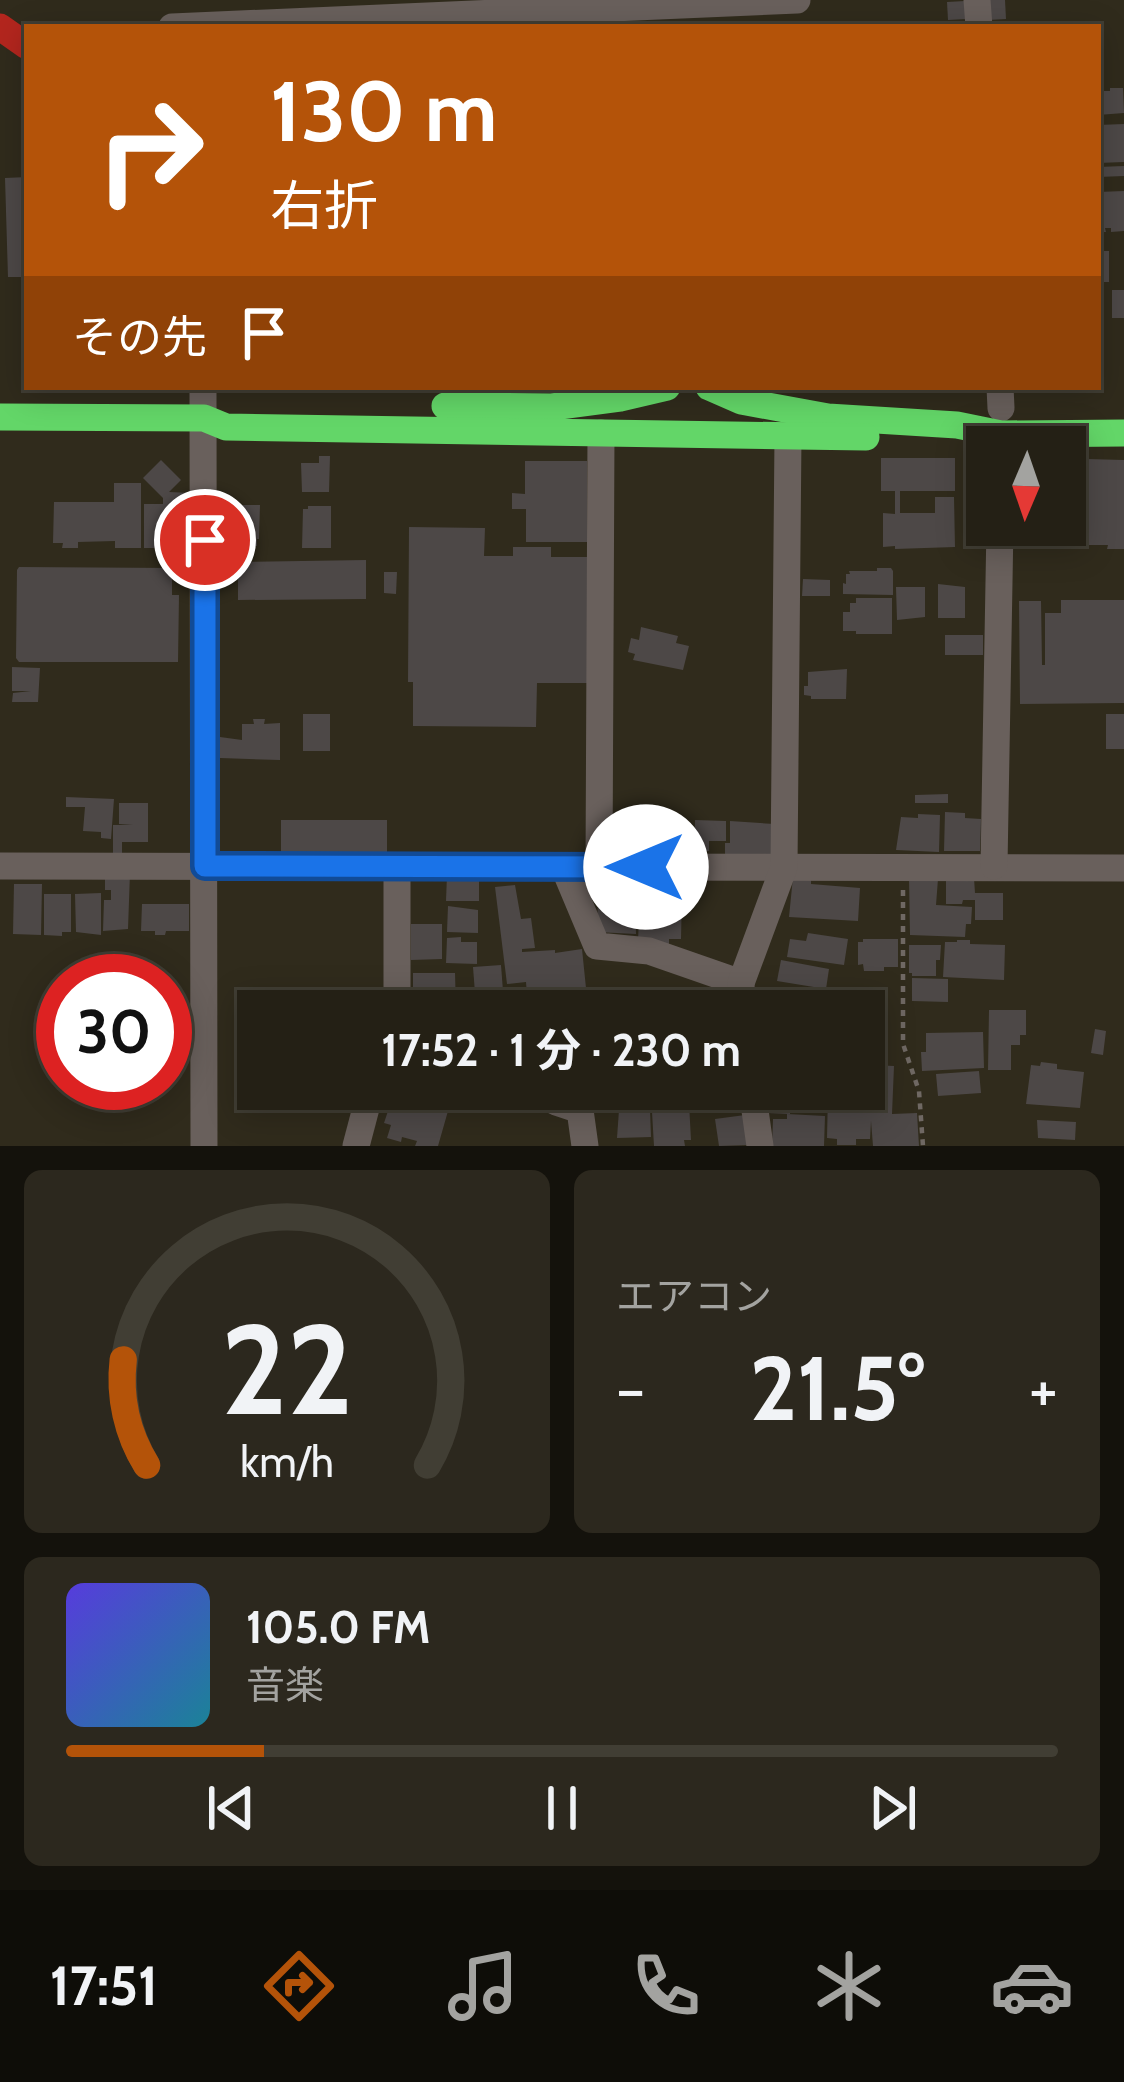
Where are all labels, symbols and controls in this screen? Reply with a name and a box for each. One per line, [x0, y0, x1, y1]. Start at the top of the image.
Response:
text: 130 m [270, 60, 497, 162]
icon: right [72, 72, 228, 228]
text: 右折 [270, 173, 378, 239]
icon: arrive [231, 300, 297, 366]
text: その先 [72, 310, 207, 364]
north arrow [966, 426, 1086, 546]
map controls [966, 426, 1086, 546]
pin [154, 489, 256, 591]
icon: arrive [172, 507, 238, 573]
position arrow [583, 804, 709, 930]
speed limit sign: 30 [36, 954, 192, 1110]
text: 17:52 · 1 分 · 230 m [381, 1023, 741, 1077]
text: エアコン [616, 1272, 772, 1320]
text: 22 [221, 1294, 353, 1445]
text: 21.5° [749, 1333, 925, 1443]
text: − [616, 1348, 645, 1429]
text: + [1029, 1348, 1058, 1429]
text: km/h [240, 1435, 334, 1487]
text: 105.0 FM [246, 1600, 430, 1654]
text: 音楽 [246, 1661, 324, 1709]
icon: previous [198, 1775, 264, 1841]
icon: pause [529, 1775, 595, 1841]
icon: next [860, 1775, 926, 1841]
icon: directions [257, 1944, 341, 2028]
icon: music [441, 1944, 525, 2028]
icon: phone [624, 1944, 708, 2028]
icon: climate [807, 1944, 891, 2028]
icon: car [990, 1944, 1074, 2028]
text: 17:51 [50, 1953, 158, 2019]

